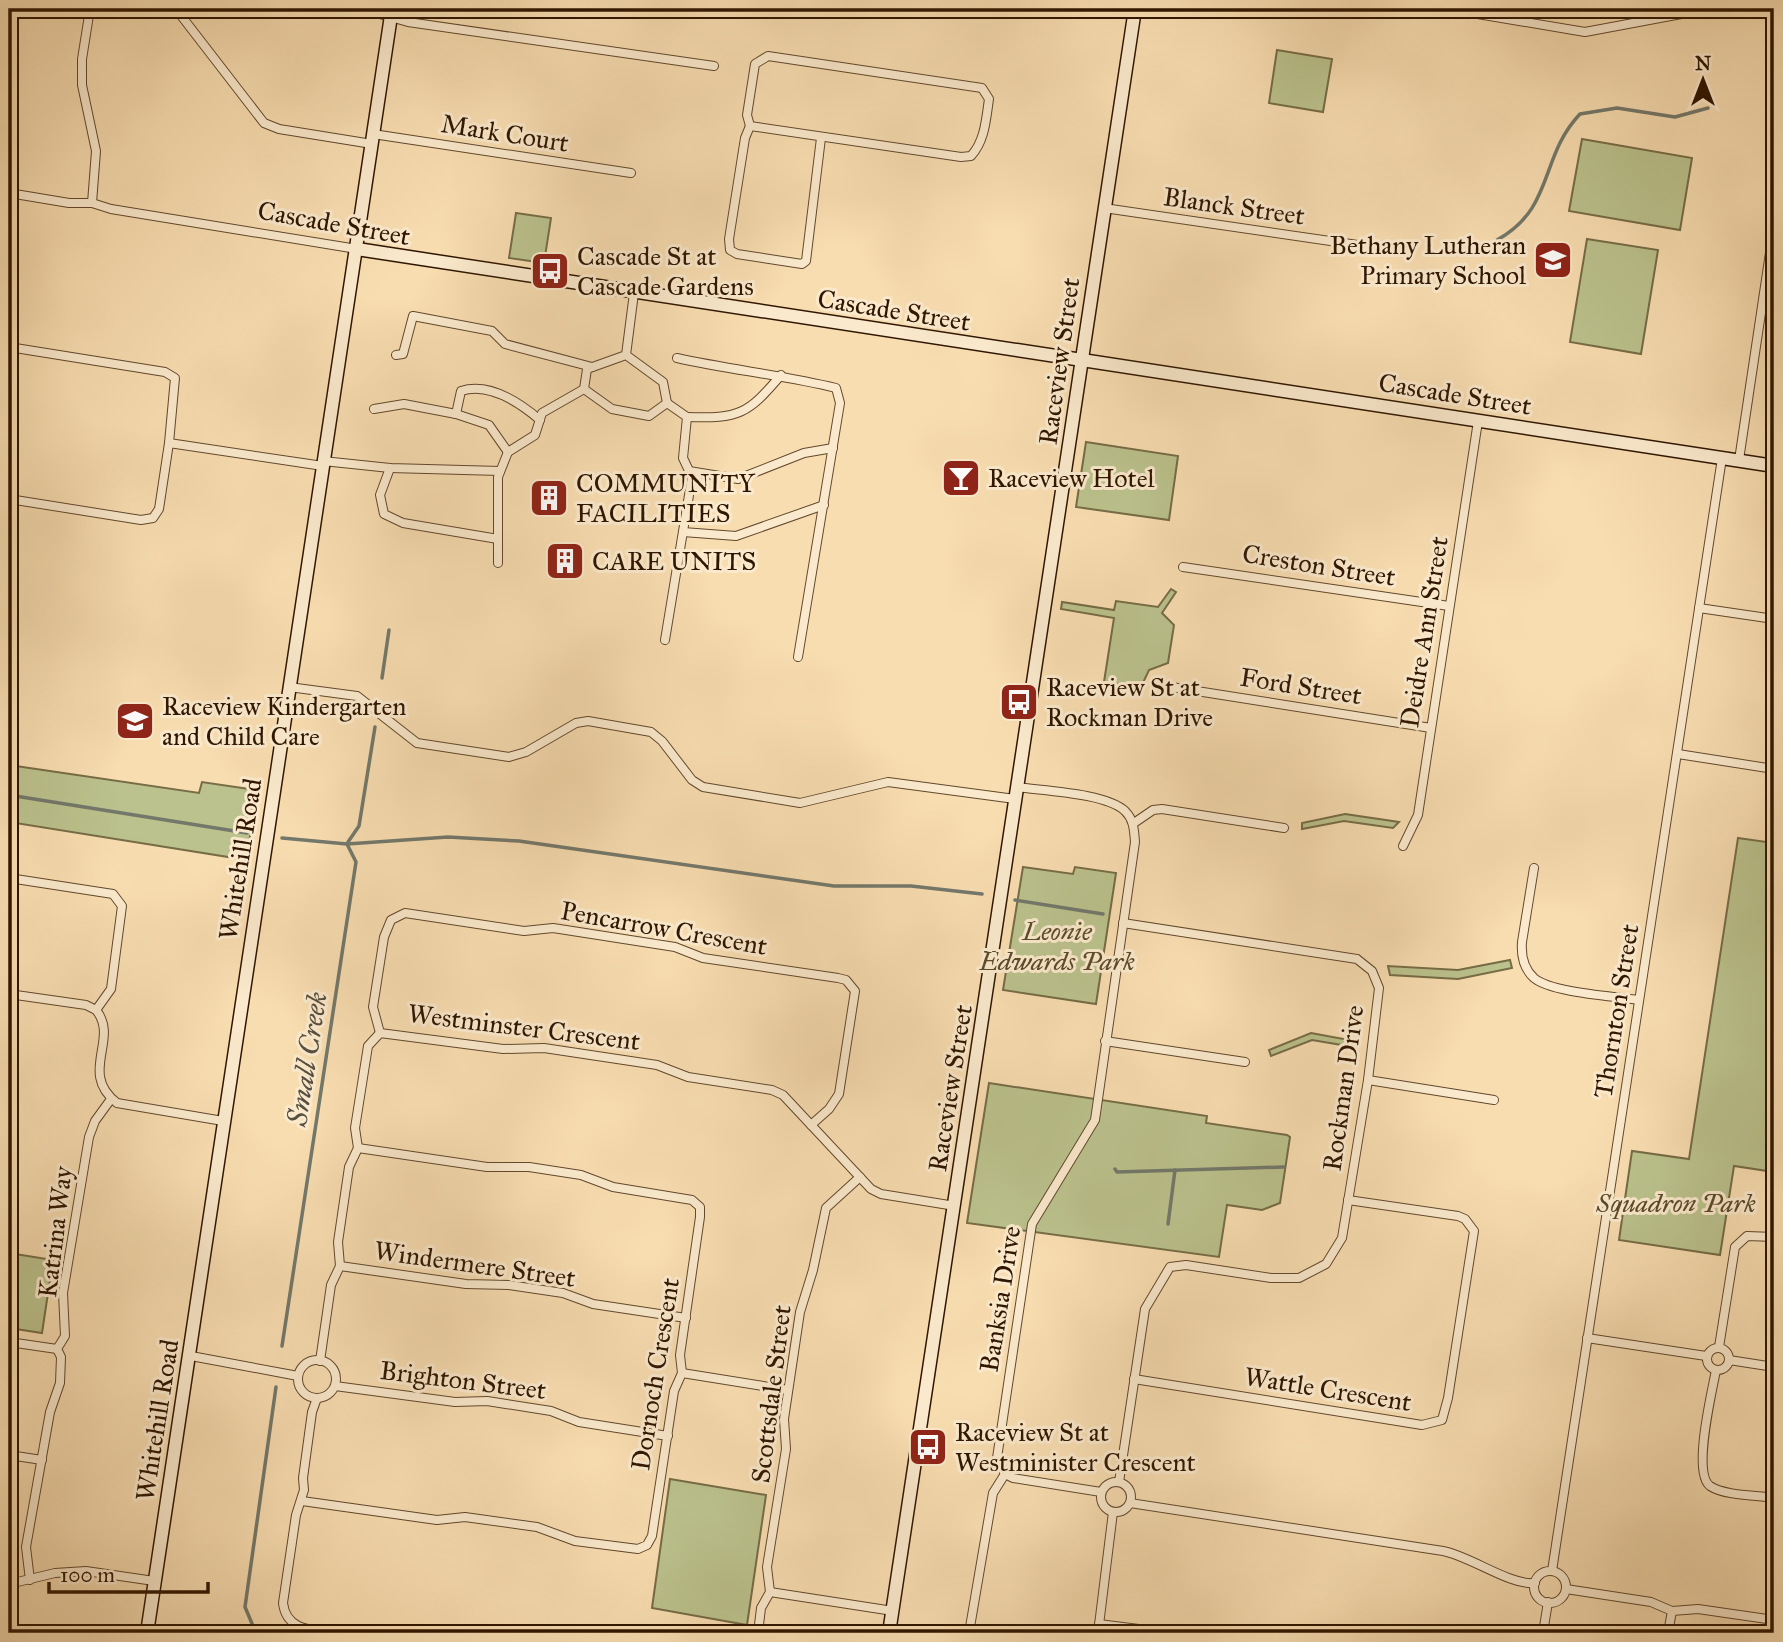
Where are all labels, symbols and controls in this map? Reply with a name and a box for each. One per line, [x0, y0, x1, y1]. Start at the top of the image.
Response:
north arrow [1668, 46, 1738, 116]
text: N [1695, 52, 1711, 75]
street label: Mark Court [439, 107, 571, 159]
street label: Blanck Street [1161, 180, 1307, 232]
street label: Cascade Street [255, 194, 413, 252]
place label: Bethany Lutheran Primary School [1330, 229, 1526, 291]
school or university icon: Bethany Lutheran Primary School [1532, 239, 1574, 281]
place label: Cascade St at Cascade Gardens [577, 240, 754, 302]
bus stop icon: Cascade St at Cascade Gardens [529, 250, 571, 292]
street label: Raceview Street [1031, 275, 1087, 447]
street label: Cascade Street [815, 282, 973, 338]
street label: Cascade Street [1376, 366, 1534, 422]
bar icon: Raceview Hotel [940, 457, 982, 499]
place label: Raceview Hotel [988, 462, 1155, 494]
place label: COMMUNITY FACILITIES [576, 467, 756, 529]
building icon: COMMUNITY FACILITIES [528, 477, 570, 519]
street label: Deidre Ann Street [1393, 534, 1455, 730]
street label: Creston Street [1240, 537, 1398, 593]
building icon: CARE UNITS [544, 540, 586, 582]
place label: CARE UNITS [592, 545, 756, 577]
street label: Ford Street [1238, 661, 1364, 711]
place label: Raceview St at Rockman Drive [1046, 671, 1213, 733]
bus stop icon: Raceview St at Rockman Drive [998, 681, 1040, 723]
place label: Raceview Kindergarten and Child Care [162, 690, 406, 752]
school or university icon: Raceview Kindergarten and Child Care [114, 700, 156, 742]
street label: Whitehill Road [211, 776, 269, 942]
street label: Pencarrow Crescent [558, 894, 770, 962]
park label: Leonie Edwards Park [978, 915, 1135, 977]
street label: Thornton Street [1586, 922, 1646, 1100]
water label: Small Creek [279, 989, 335, 1130]
street label: Westminster Crescent [406, 997, 642, 1057]
street label: Raceview Street [921, 1002, 979, 1174]
street label: Rockman Drive [1316, 1003, 1370, 1173]
street label: Katrina Way [31, 1164, 79, 1300]
park label: Squadron Park [1595, 1187, 1756, 1219]
street label: Banksia Drive [973, 1223, 1027, 1374]
street label: Windermere Street [372, 1234, 578, 1294]
street label: Dornoch Crescent [624, 1275, 686, 1473]
street label: Scottsdale Street [744, 1303, 798, 1485]
street label: Whitehill Road [128, 1337, 186, 1503]
street label: Brighton Street [378, 1354, 548, 1406]
street label: Wattle Crescent [1242, 1360, 1414, 1418]
place label: Raceview St at Westminister Crescent [955, 1416, 1196, 1478]
bus stop icon: Raceview St at Westminister Crescent [907, 1426, 949, 1468]
scale bar [49, 1551, 208, 1595]
text: 100 m [60, 1562, 115, 1588]

